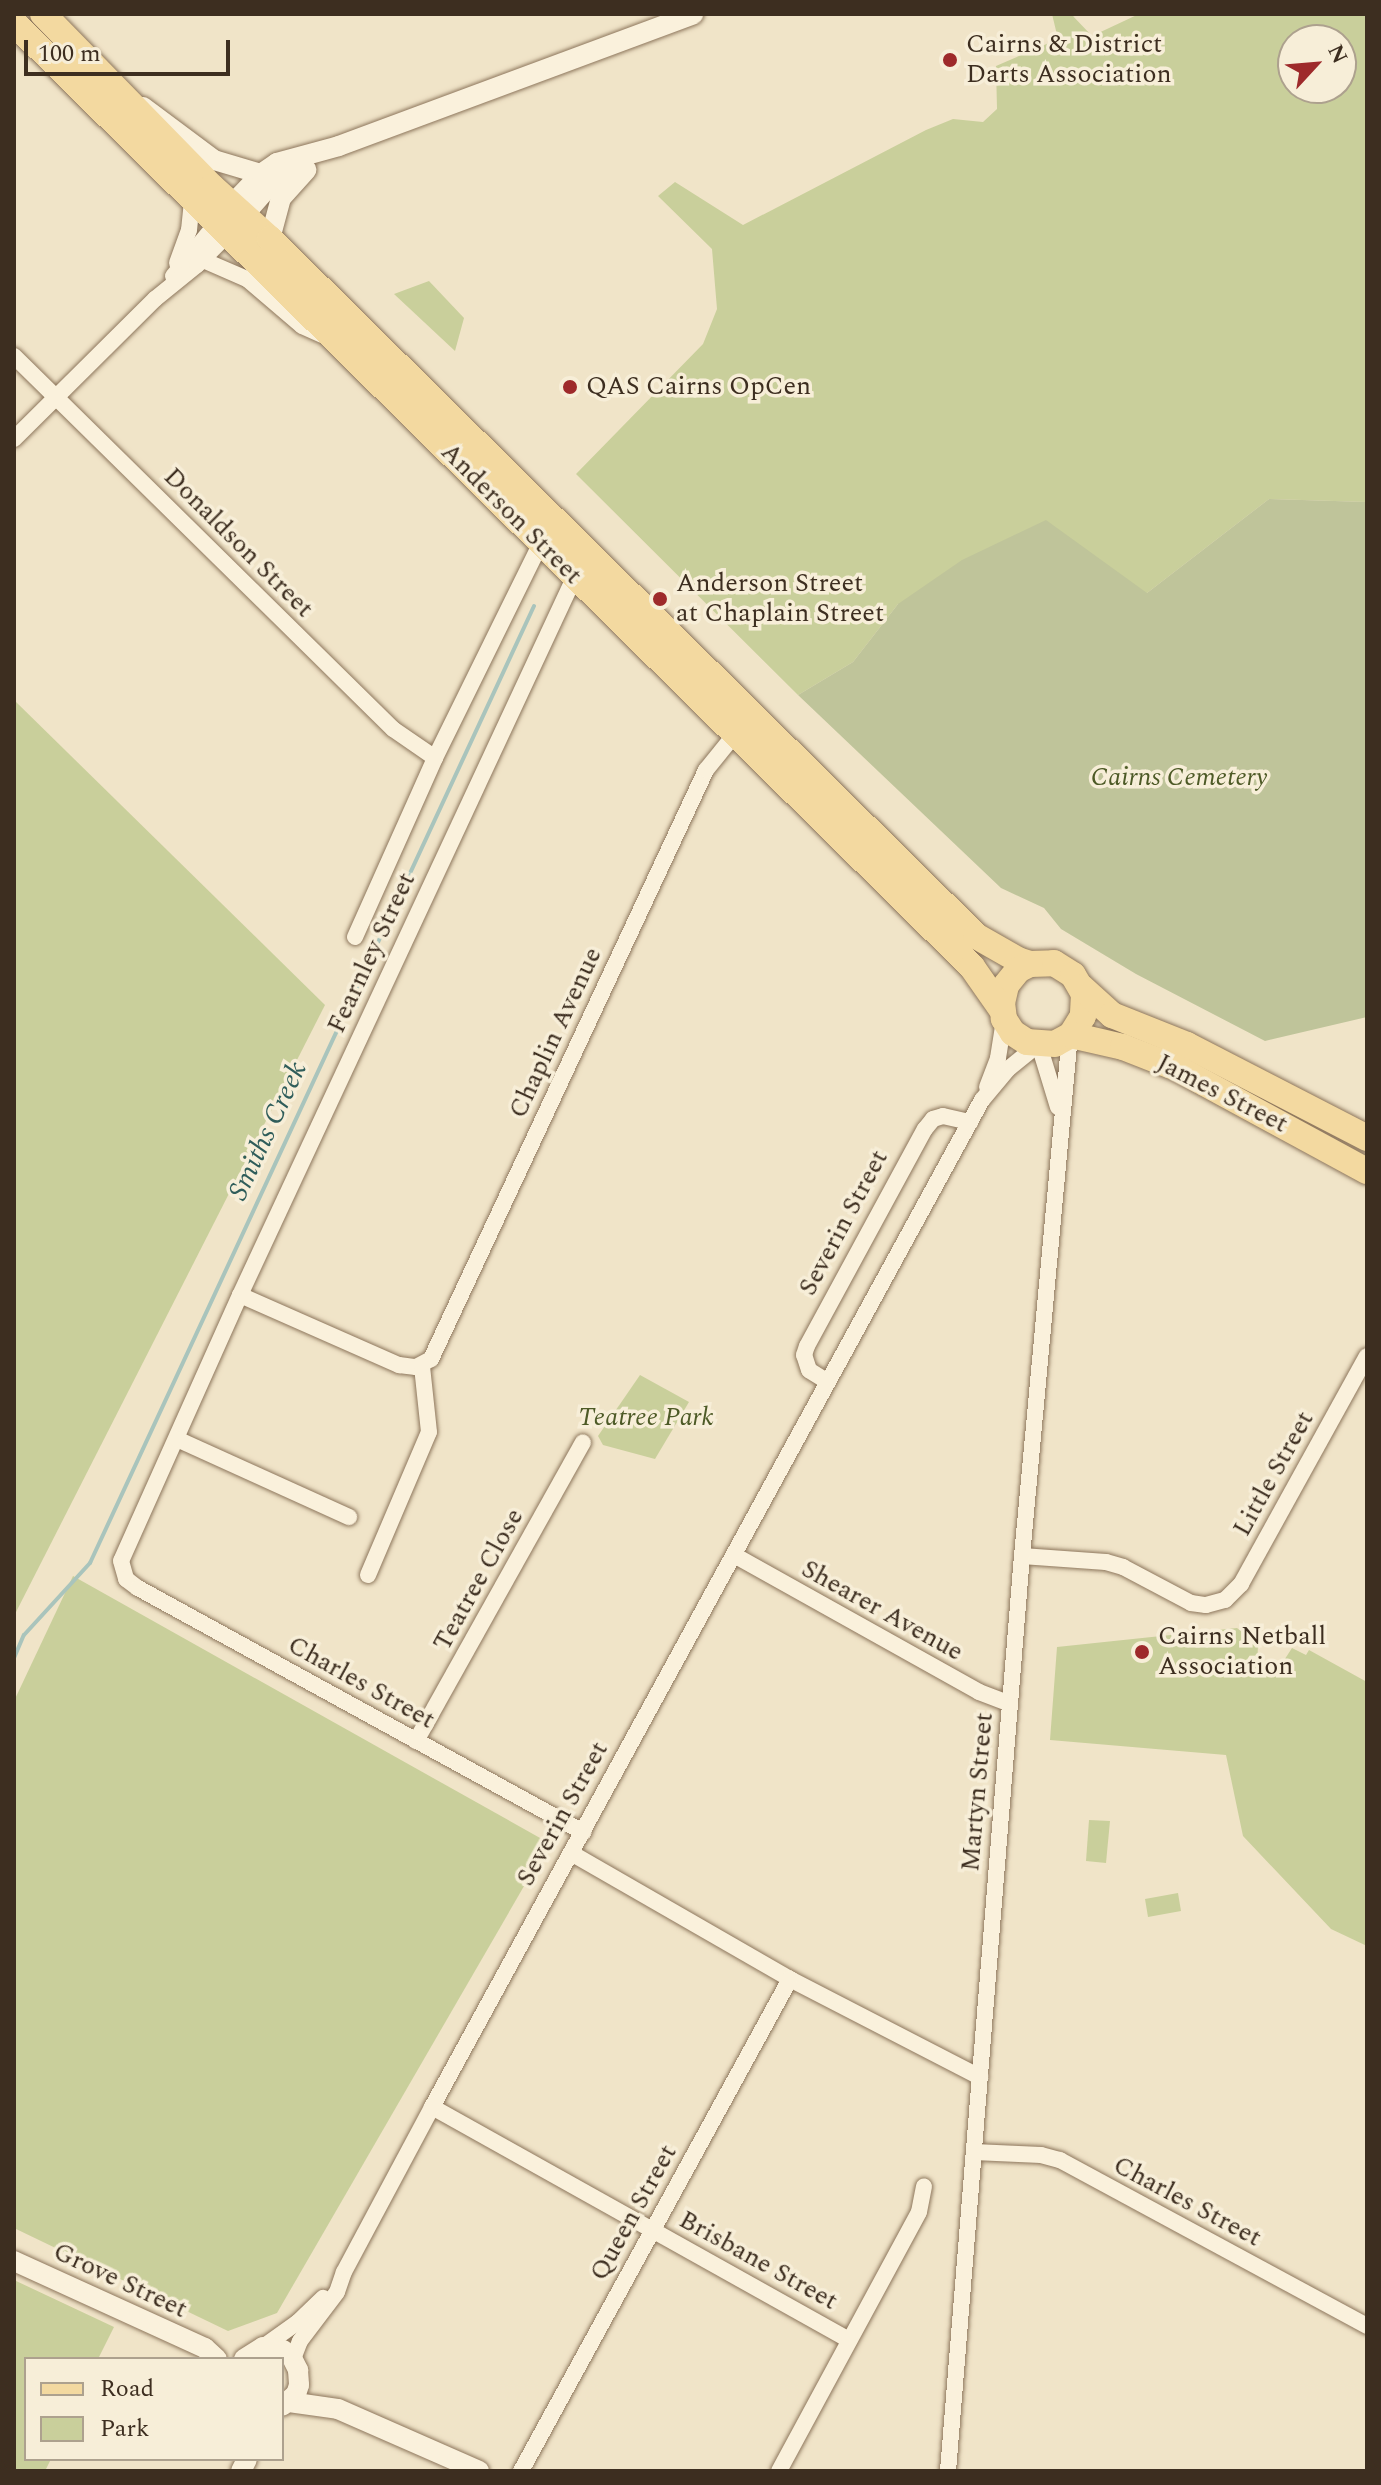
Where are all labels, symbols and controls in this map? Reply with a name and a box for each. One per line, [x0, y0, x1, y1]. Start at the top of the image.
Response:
scale bar [28, 24, 234, 74]
north arrow [1277, 24, 1357, 104]
place label: Cairns & District Darts Association [966, 29, 1172, 90]
text: 100 m [38, 36, 101, 72]
text: N [1318, 39, 1356, 69]
marker: Cairns & District Darts Association [941, 51, 959, 69]
place label: QAS Cairns OpCen [586, 371, 811, 403]
marker: QAS Cairns OpCen [561, 378, 579, 396]
street label: Anderson Street [434, 437, 588, 591]
street label: Donaldson Street [157, 462, 319, 624]
place label: Anderson Street at Chaplain Street [676, 568, 884, 630]
marker: Anderson Street at Chaplain Street [651, 590, 669, 608]
park label: Cairns Cemetery [1091, 762, 1267, 794]
street label: Fearnley Street [321, 868, 423, 1038]
street label: Chaplin Avenue [503, 943, 609, 1123]
street label: James Street [1151, 1048, 1293, 1140]
water label: Smiths Creek [221, 1056, 315, 1206]
street label: Severin Street [793, 1145, 895, 1301]
park label: Teatree Park [578, 1402, 714, 1434]
street label: Little Street [1227, 1406, 1321, 1542]
street label: Teatree Close [427, 1504, 531, 1656]
street label: Shearer Avenue [796, 1554, 968, 1668]
place label: Cairns Netball Association [1158, 1621, 1326, 1682]
street label: Charles Street [282, 1630, 440, 1736]
marker: Cairns Netball Association [1133, 1643, 1151, 1661]
street label: Martyn Street [956, 1711, 1000, 1873]
street label: Severin Street [511, 1736, 615, 1892]
street label: Queen Street [584, 2140, 684, 2286]
street label: Charles Street [1108, 2150, 1266, 2254]
street label: Brisbane Street [673, 2205, 843, 2317]
street label: Grove Street [48, 2236, 192, 2326]
legend [24, 2357, 284, 2461]
text: Road [100, 2371, 154, 2407]
text: Park [100, 2411, 150, 2447]

